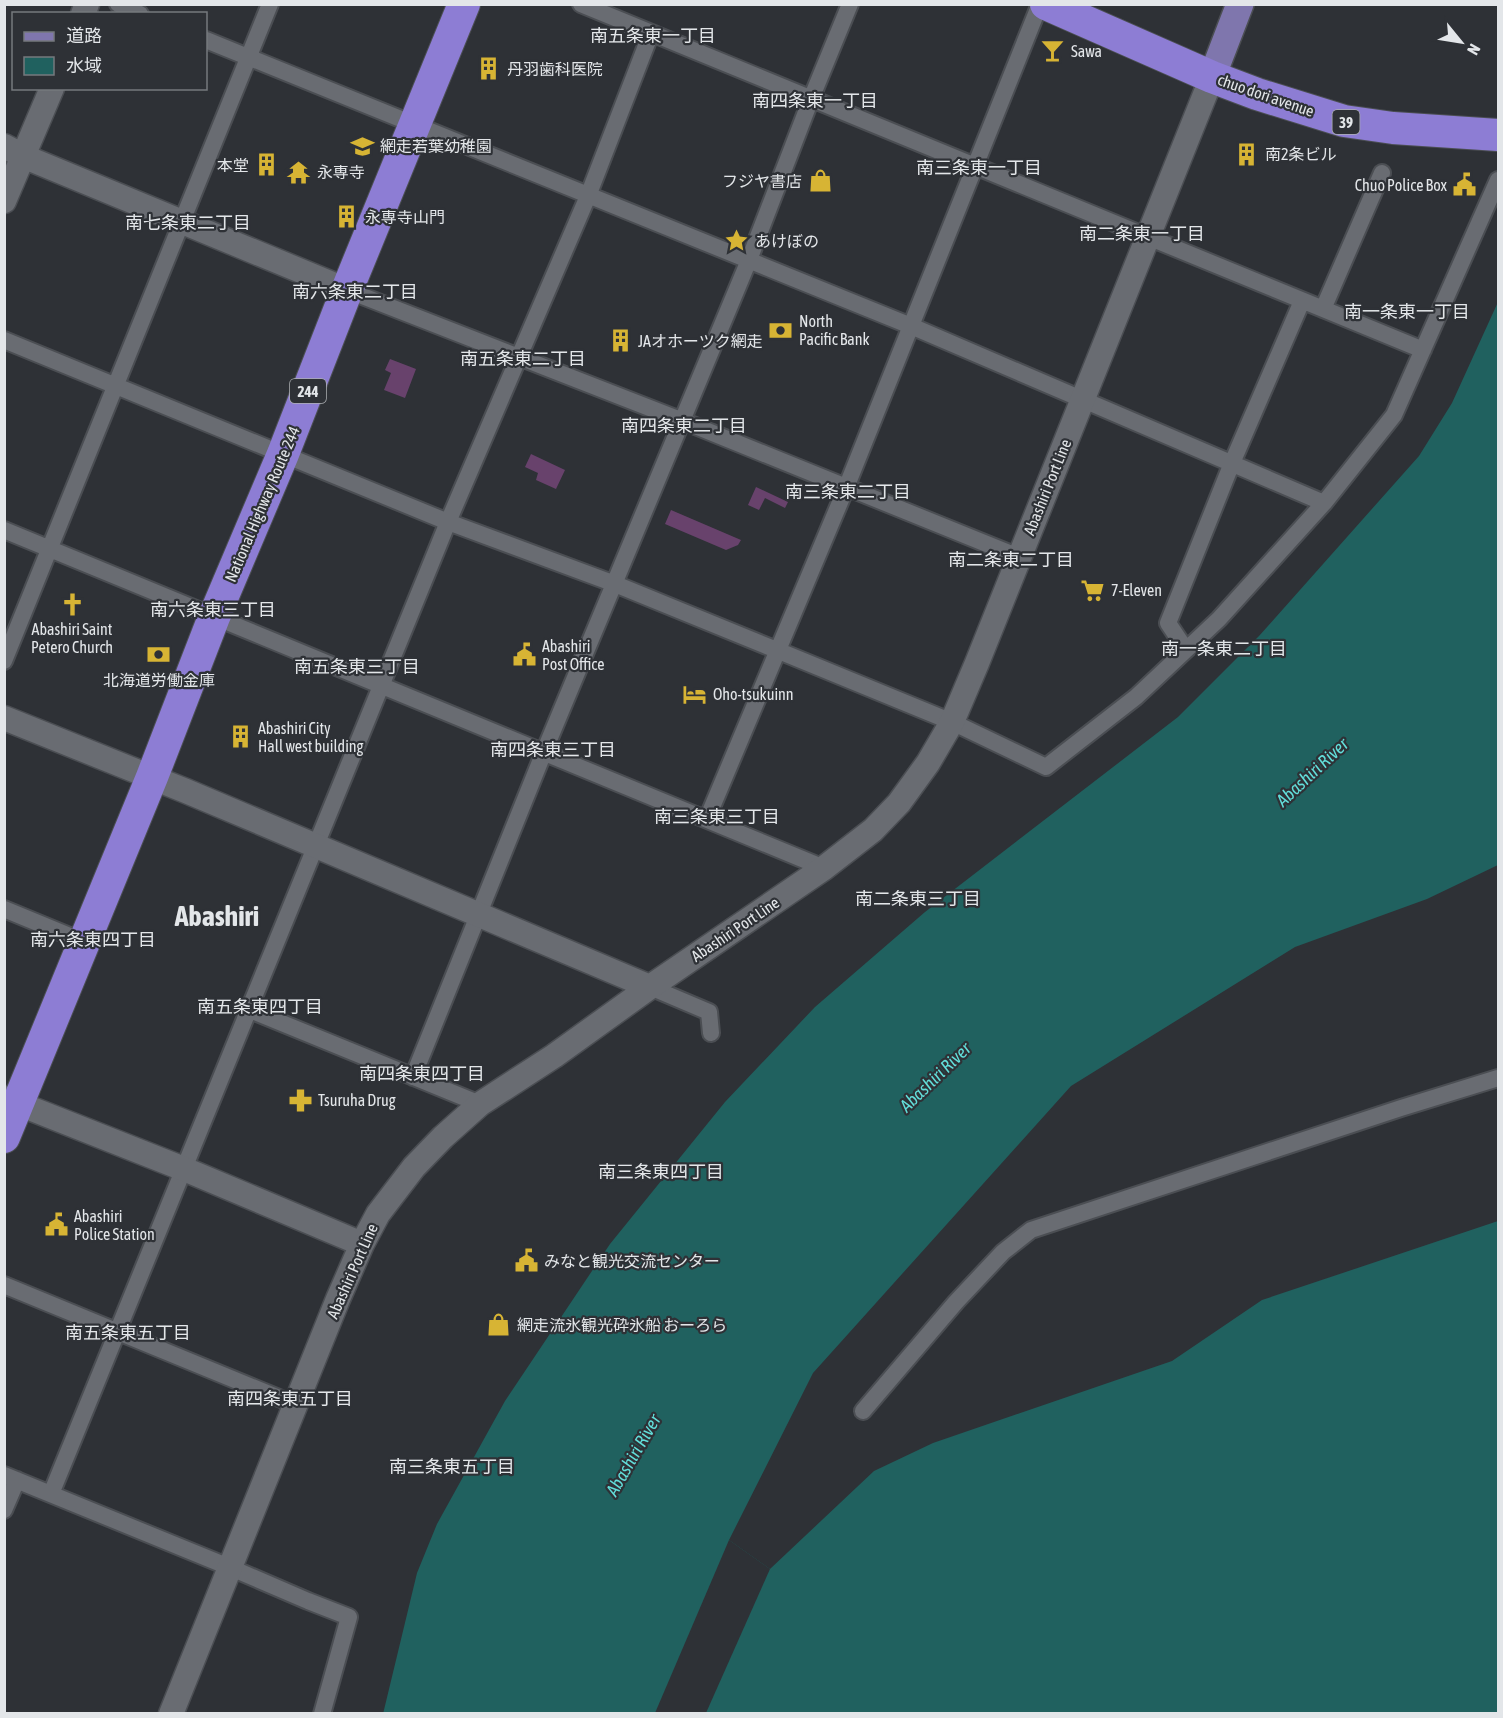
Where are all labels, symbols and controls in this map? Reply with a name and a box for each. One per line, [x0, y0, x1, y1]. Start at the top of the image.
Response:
legend [12, 12, 207, 90]
north arrow [1431, 12, 1491, 72]
text: 道路 [66, 25, 102, 46]
district label: 南五条東一丁目 [590, 25, 716, 46]
bar icon: Sawa [1040, 38, 1066, 64]
text: N [1464, 41, 1484, 58]
place label: Sawa [1071, 42, 1102, 60]
text: 水域 [66, 55, 102, 76]
building icon: 丹羽歯科医院 [476, 56, 502, 82]
place label: 丹羽歯科医院 [507, 60, 603, 78]
street label: chuo dori avenue [1215, 70, 1317, 120]
district label: 南四条東一丁目 [752, 90, 878, 111]
road number: 39 [1332, 110, 1360, 134]
school or university icon: 網走若葉幼稚園 [349, 133, 375, 159]
place label: 網走若葉幼稚園 [380, 137, 492, 155]
building icon: 南2条ビル [1234, 141, 1260, 167]
place label: 南2条ビル [1265, 145, 1337, 163]
building icon: 本堂 [254, 152, 280, 178]
place label: 本堂 [217, 156, 249, 174]
district label: 南三条東一丁目 [916, 157, 1042, 178]
temple icon: 永専寺 [286, 159, 312, 185]
place label: 永専寺 [317, 163, 365, 181]
shop icon: フジヤ書店 [807, 168, 833, 194]
place label: フジヤ書店 [722, 172, 802, 190]
public building icon: Chuo Police Box [1452, 172, 1478, 198]
place label: Chuo Police Box [1355, 176, 1448, 194]
building icon: 永専寺山門 [334, 204, 360, 230]
place label: 永専寺山門 [365, 208, 445, 226]
district label: 南七条東二丁目 [125, 212, 251, 233]
district label: 南二条東一丁目 [1079, 223, 1205, 244]
place icon: あけぼの [724, 228, 750, 254]
place label: あけぼの [755, 232, 819, 250]
district label: 南六条東二丁目 [292, 281, 418, 302]
district label: 南一条東一丁目 [1344, 301, 1470, 322]
place label: North Pacific Bank [799, 312, 870, 348]
bank icon: North Pacific Bank [768, 317, 794, 343]
building icon: JAオホーツク網走 [607, 328, 633, 354]
place label: JAオホーツク網走 [638, 332, 763, 350]
district label: 南五条東二丁目 [460, 348, 586, 369]
road number: 244 [290, 379, 326, 403]
district label: 南四条東二丁目 [621, 415, 747, 436]
street label: National Highway Route 244 [221, 423, 304, 585]
street label: Abashiri Port Line [1020, 436, 1074, 538]
district label: 南三条東二丁目 [785, 481, 911, 502]
district label: 南二条東二丁目 [948, 549, 1074, 570]
supermarket icon: 7-Eleven [1080, 577, 1106, 603]
place label: 7-Eleven [1111, 581, 1162, 599]
church icon: Abashiri Saint Petero Church [59, 591, 85, 617]
district label: 南六条東三丁目 [150, 599, 276, 620]
place label: Abashiri Saint Petero Church [31, 620, 113, 656]
place label: Abashiri Post Office [542, 637, 605, 673]
district label: 南一条東二丁目 [1161, 638, 1287, 659]
bank icon: 北海道労働金庫 [146, 642, 172, 668]
public building icon: Abashiri Post Office [511, 642, 537, 668]
district label: 南五条東三丁目 [294, 656, 420, 677]
place label: 北海道労働金庫 [103, 671, 215, 689]
hotel icon: Oho-tsukuinn [682, 681, 708, 707]
place label: Oho-tsukuinn [713, 685, 794, 703]
place label: Abashiri City Hall west building [258, 719, 364, 756]
building icon: Abashiri City Hall west building [227, 724, 253, 750]
water label: Abashiri River [1271, 733, 1353, 811]
district label: 南四条東三丁目 [490, 739, 616, 760]
district label: 南三条東三丁目 [654, 806, 780, 827]
district label: 南二条東三丁目 [855, 888, 981, 909]
street label: Abashiri Port Line [688, 893, 782, 965]
district label: Abashiri [174, 900, 259, 932]
district label: 南六条東四丁目 [30, 929, 156, 950]
district label: 南五条東四丁目 [197, 996, 323, 1017]
water label: Abashiri River [894, 1037, 975, 1117]
district label: 南四条東四丁目 [359, 1063, 485, 1084]
pharmacy icon: Tsuruha Drug [287, 1087, 313, 1113]
place label: Tsuruha Drug [318, 1091, 396, 1110]
district label: 南三条東四丁目 [598, 1161, 724, 1182]
place label: Abashiri Police Station [74, 1207, 155, 1243]
public building icon: Abashiri Police Station [43, 1212, 69, 1238]
street label: Abashiri Port Line [323, 1221, 381, 1321]
public building icon: みなと観光交流センター [513, 1248, 539, 1274]
place label: みなと観光交流センター [544, 1252, 720, 1270]
shop icon: 網走流氷観光砕氷船 おーろら [486, 1312, 512, 1338]
place label: 網走流氷観光砕氷船 おーろら [517, 1316, 727, 1334]
district label: 南五条東五丁目 [65, 1322, 191, 1343]
district label: 南四条東五丁目 [227, 1388, 353, 1409]
water label: Abashiri River [601, 1410, 665, 1500]
district label: 南三条東五丁目 [389, 1456, 515, 1477]

